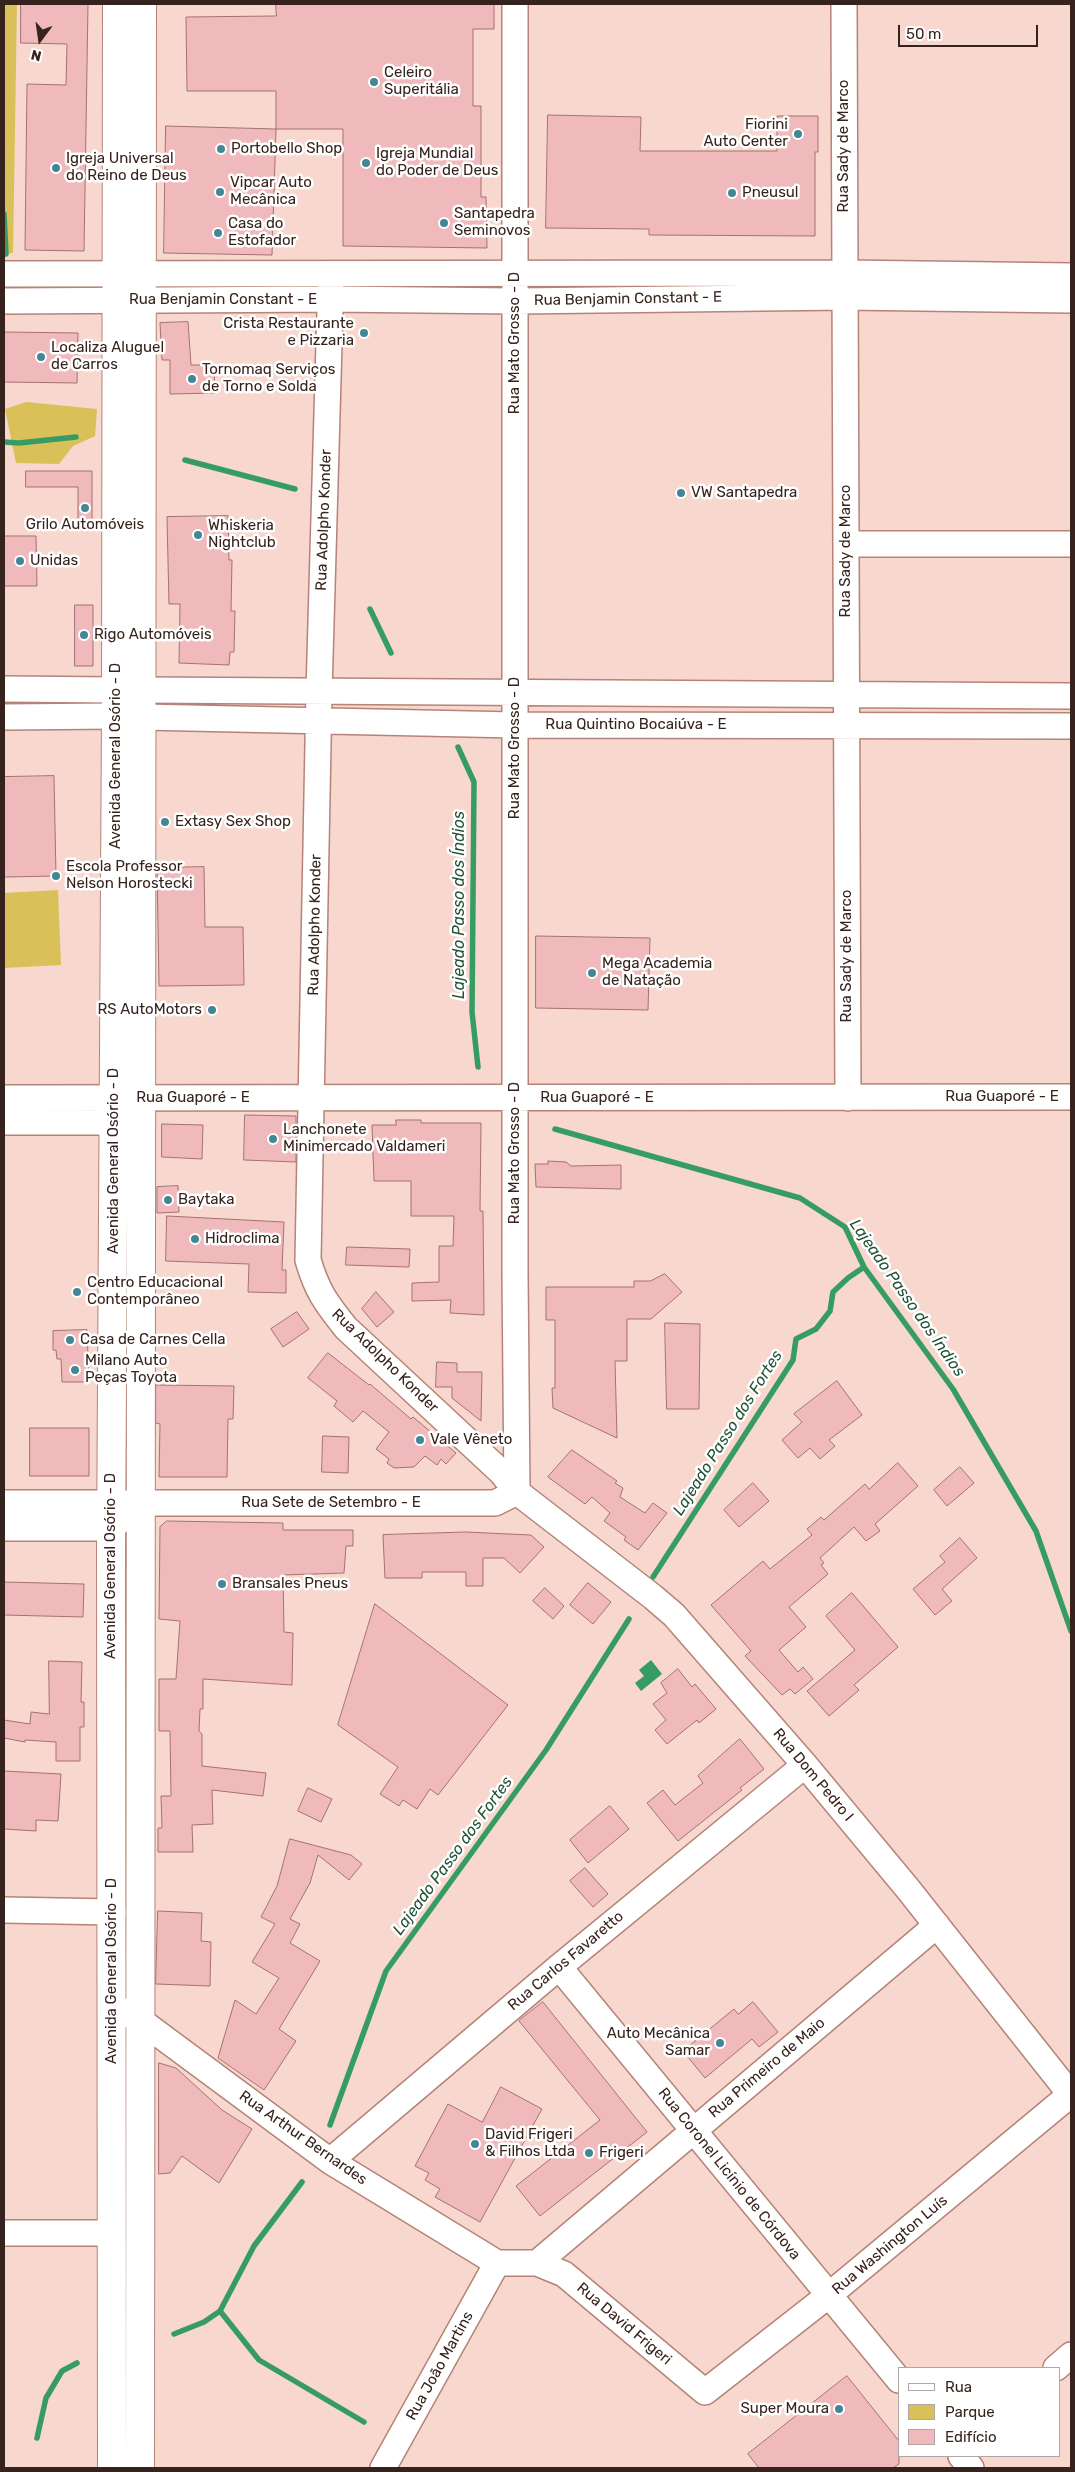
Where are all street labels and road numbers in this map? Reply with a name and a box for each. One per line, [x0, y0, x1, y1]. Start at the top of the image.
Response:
street label: Rua Sady de Marco [835, 80, 853, 212]
street label: Rua Mato Grosso - D [506, 272, 524, 414]
street label: Rua Benjamin Constant - E [534, 288, 722, 310]
street label: Rua Benjamin Constant - E [129, 291, 317, 309]
street label: Rua Adolpho Konder [313, 449, 335, 591]
street label: Rua Sady de Marco [837, 485, 855, 617]
street label: Avenida General Osório - D [107, 663, 125, 849]
street label: Rua Mato Grosso - D [506, 677, 524, 819]
street label: Rua Quintino Bocaiúva - E [545, 716, 727, 734]
street label: Rua Adolpho Konder [305, 854, 325, 996]
street label: Rua Sady de Marco [838, 890, 856, 1022]
street label: Avenida General Osório - D [105, 1068, 123, 1254]
street label: Rua Mato Grosso - D [506, 1082, 524, 1224]
street label: Rua Guaporé - E [945, 1088, 1059, 1106]
street label: Rua Guaporé - E [136, 1089, 250, 1107]
street label: Rua Guaporé - E [540, 1089, 654, 1107]
street label: Rua Adolpho Konder [328, 1305, 442, 1417]
street label: Avenida General Osório - D [102, 1473, 120, 1659]
street label: Rua Sete de Setembro - E [241, 1494, 421, 1512]
street label: Rua Dom Pedro I [769, 1725, 857, 1825]
street label: Avenida General Osório - D [103, 1878, 121, 2064]
street label: Rua Carlos Favaretto [505, 1907, 627, 2015]
street label: Rua Primeiro de Maio [705, 2014, 829, 2122]
street label: Rua Coronel Licínio de Córdova [654, 2084, 804, 2264]
street label: Rua Arthur Bernardes [236, 2087, 370, 2189]
street label: Rua Washington Luís [829, 2192, 951, 2298]
street label: Rua David Frigeri [573, 2279, 675, 2369]
street label: Rua João Martins [403, 2308, 477, 2424]

